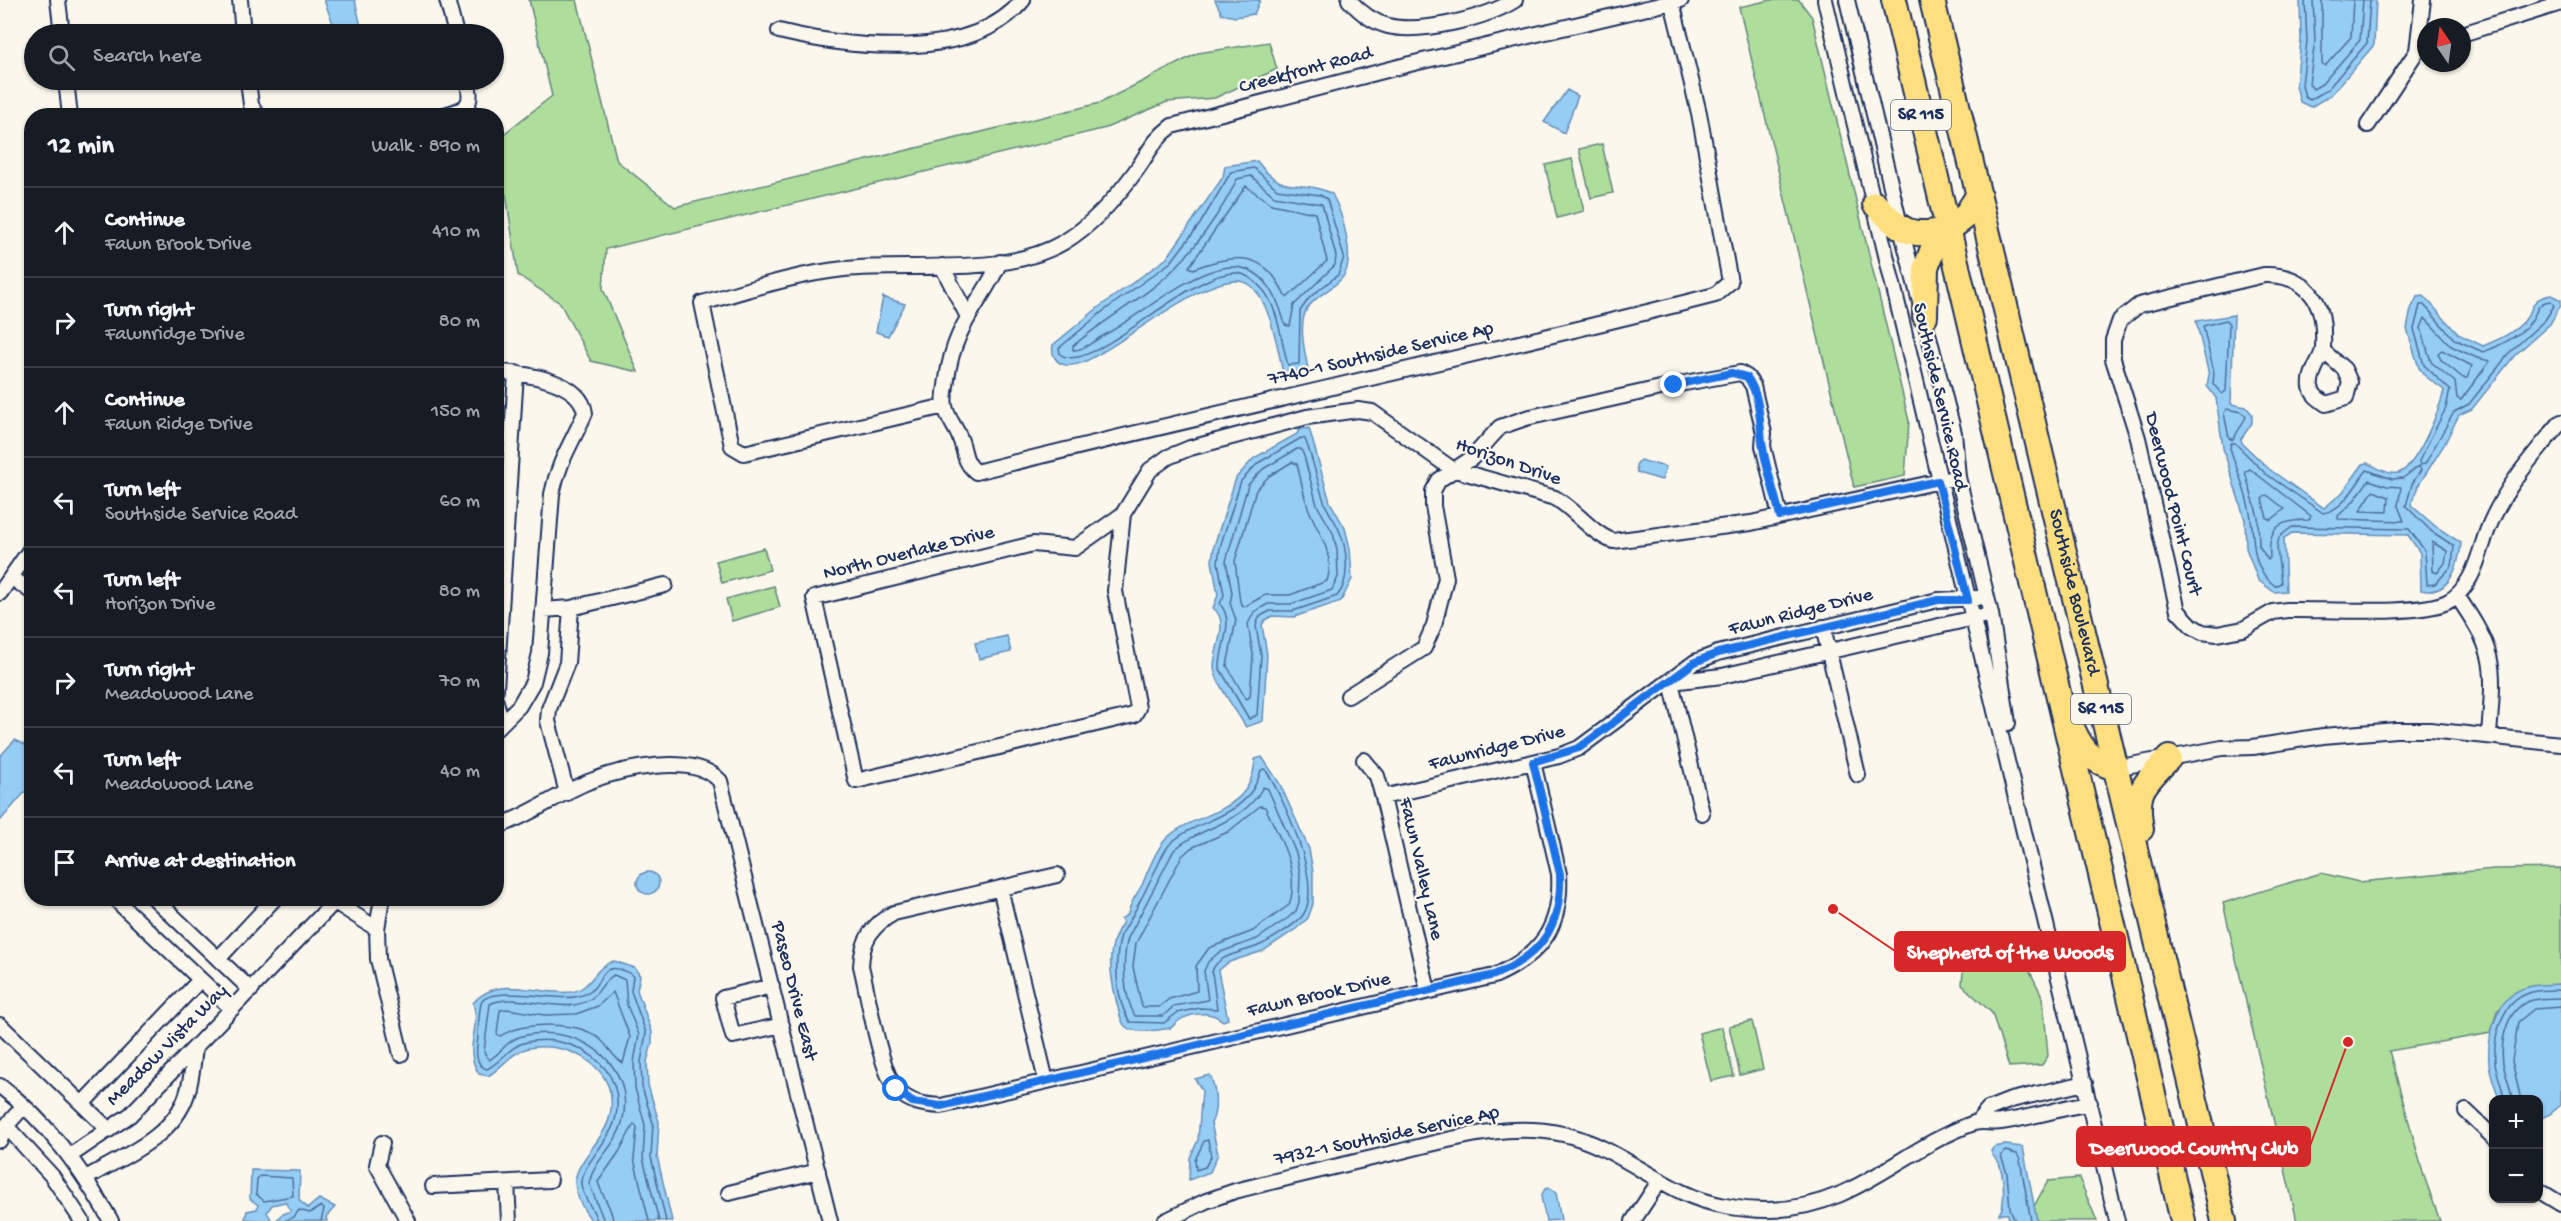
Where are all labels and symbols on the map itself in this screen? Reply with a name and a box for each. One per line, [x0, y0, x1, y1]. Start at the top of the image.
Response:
north arrow [2417, 18, 2471, 72]
street label: Creekfront Road [1237, 42, 1377, 100]
road number: SR 115 [1891, 100, 1951, 130]
street label: Southside Service Road [1906, 301, 1972, 495]
street label: 7740-1 Southside Service Ap [1265, 318, 1496, 392]
route end [1660, 371, 1686, 397]
street label: Deerwood Point Court [2138, 408, 2206, 600]
street label: Horizon Drive [1452, 434, 1565, 492]
street label: Southside Boulevard [2043, 507, 2105, 680]
street label: North Overlake Drive [821, 521, 998, 586]
street label: Fawn Ridge Drive [1726, 584, 1876, 642]
road number: SR 115 [2071, 694, 2131, 724]
street label: Fawnridge Drive [1426, 721, 1568, 777]
street label: Fawn Valley Lane [1392, 795, 1448, 943]
street label: Paseo Drive East [764, 918, 822, 1065]
callout: Shepherd of the Woods [1895, 932, 2125, 971]
text: Shepherd of the Woods [1907, 942, 2115, 967]
street label: Fawn Brook Drive [1244, 968, 1394, 1024]
street label: Meadow Vista Way [102, 980, 234, 1112]
route start [882, 1075, 908, 1101]
street label: 7932-1 Southside Service Ap [1271, 1102, 1502, 1172]
callout: Deerwood Country Club [2077, 1127, 2310, 1166]
text: Deerwood Country Club [2088, 1138, 2298, 1163]

